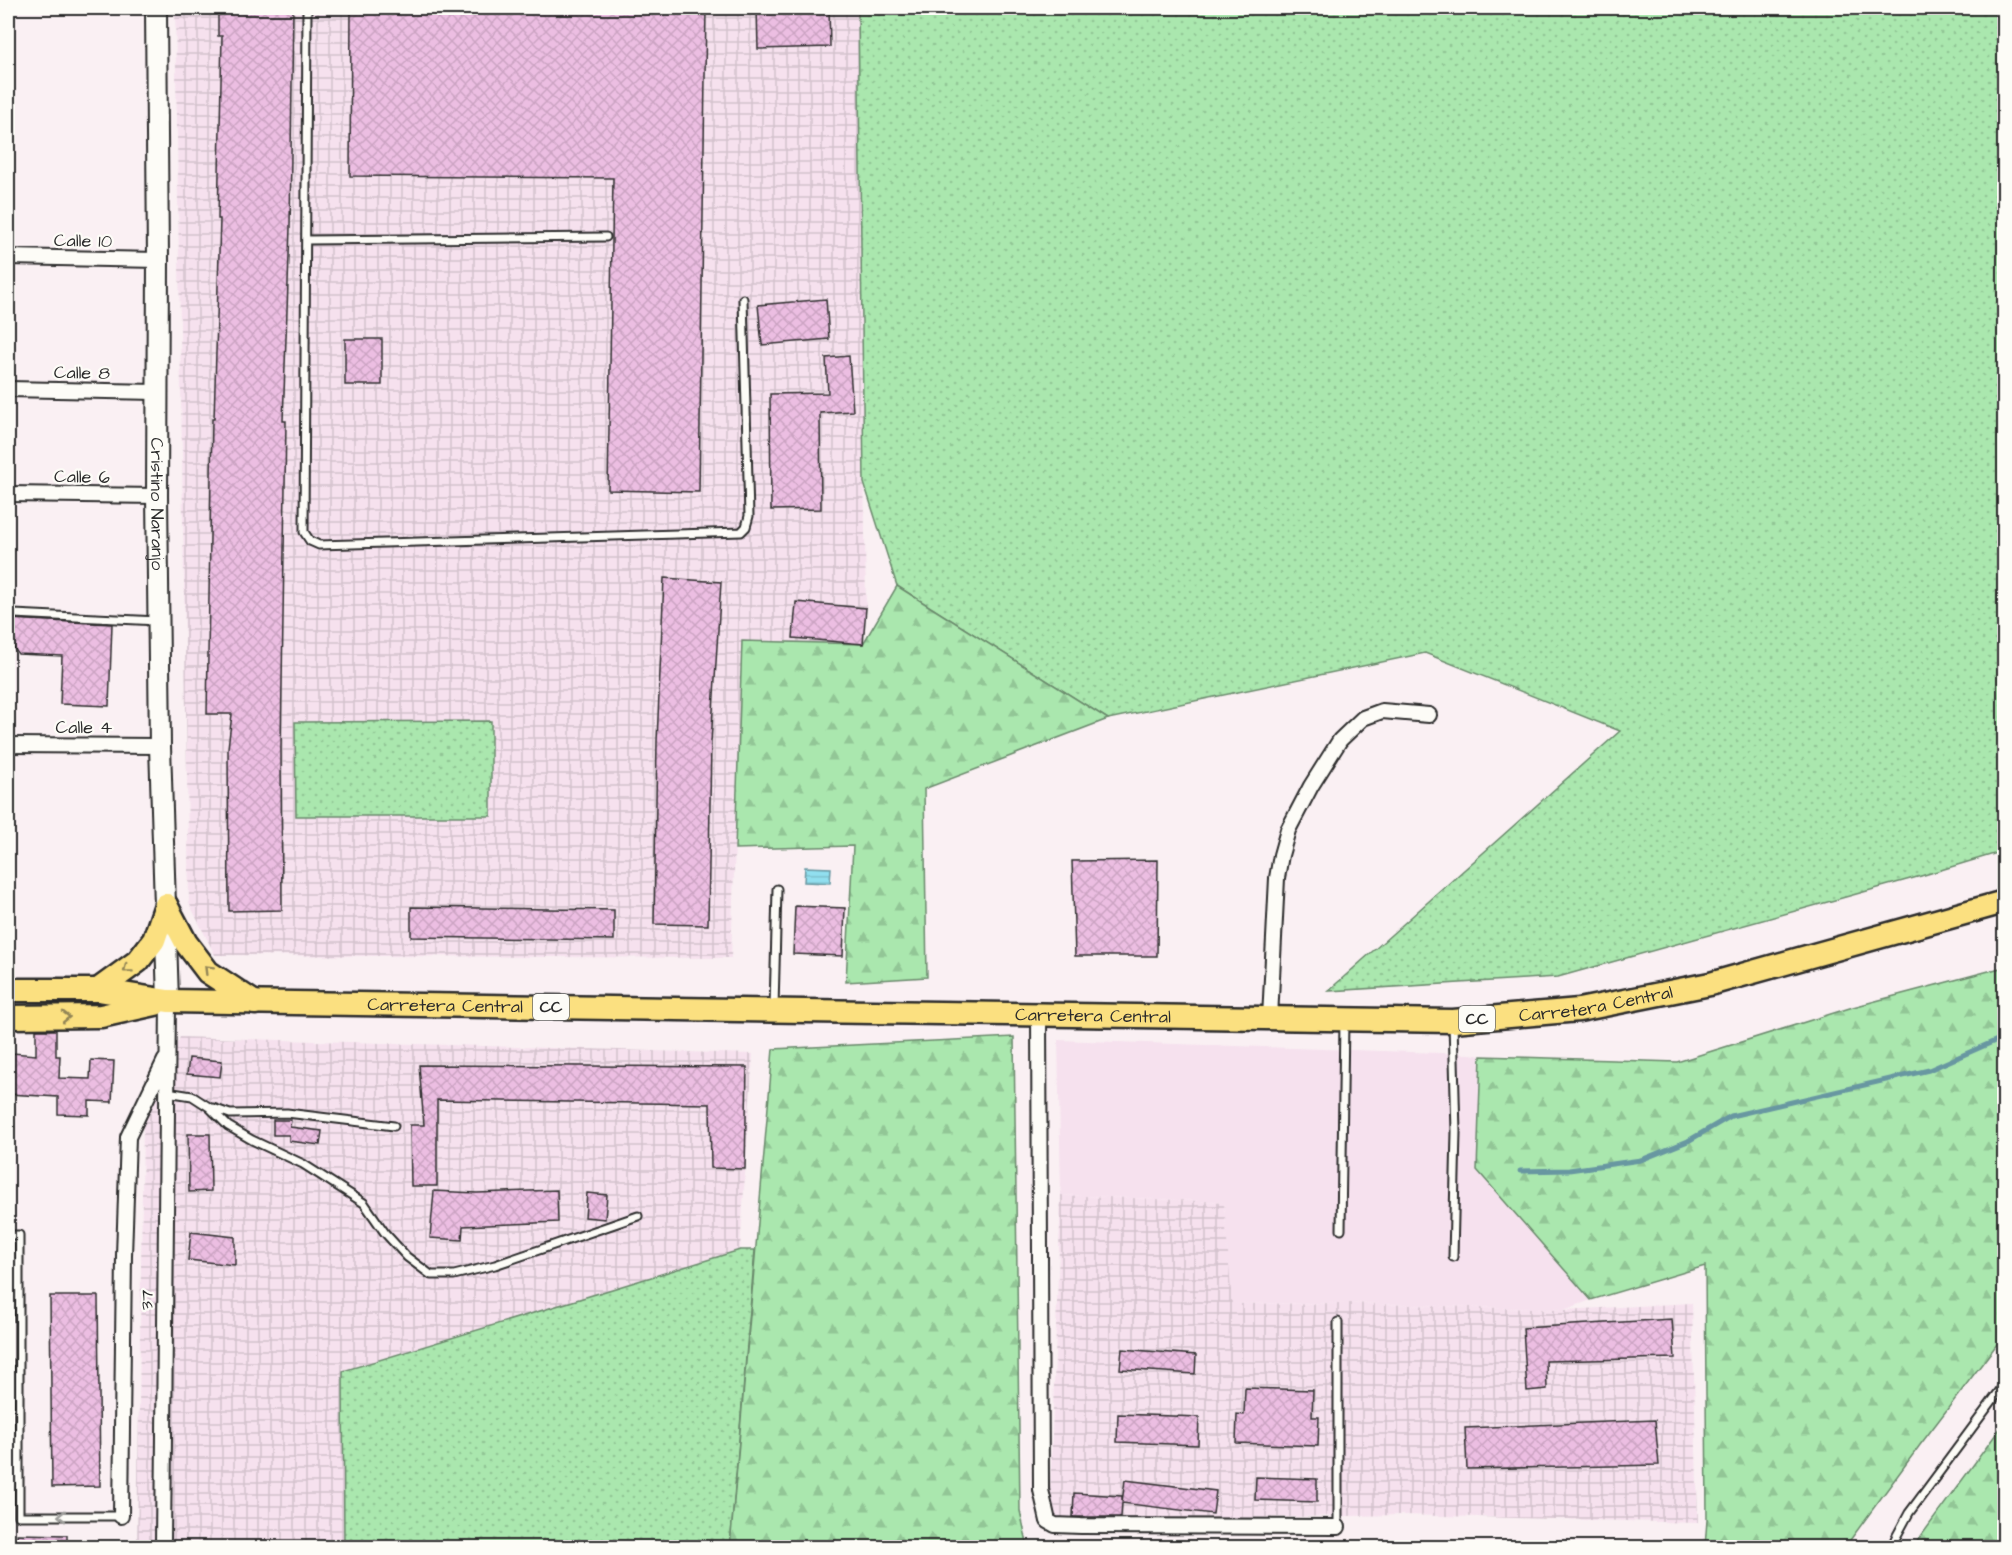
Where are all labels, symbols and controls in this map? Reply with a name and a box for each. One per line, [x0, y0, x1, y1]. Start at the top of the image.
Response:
street label: Calle 10 [54, 228, 112, 254]
street label: Calle 8 [54, 360, 111, 386]
street label: Cristino Naranjo [144, 438, 170, 571]
street label: Calle 6 [54, 464, 110, 490]
street label: Calle 4 [56, 715, 112, 740]
one-way arrow [122, 962, 133, 973]
one-way arrow [204, 966, 215, 977]
street label: Carretera Central [1518, 979, 1675, 1028]
street label: Carretera Central [367, 992, 523, 1019]
road number: CC [533, 994, 569, 1020]
street label: Carretera Central [1015, 1002, 1171, 1029]
road number: CC [1459, 1006, 1495, 1032]
one-way arrow [61, 1010, 70, 1023]
street label: 37 [134, 1290, 160, 1310]
one-way arrow [58, 1510, 67, 1522]

